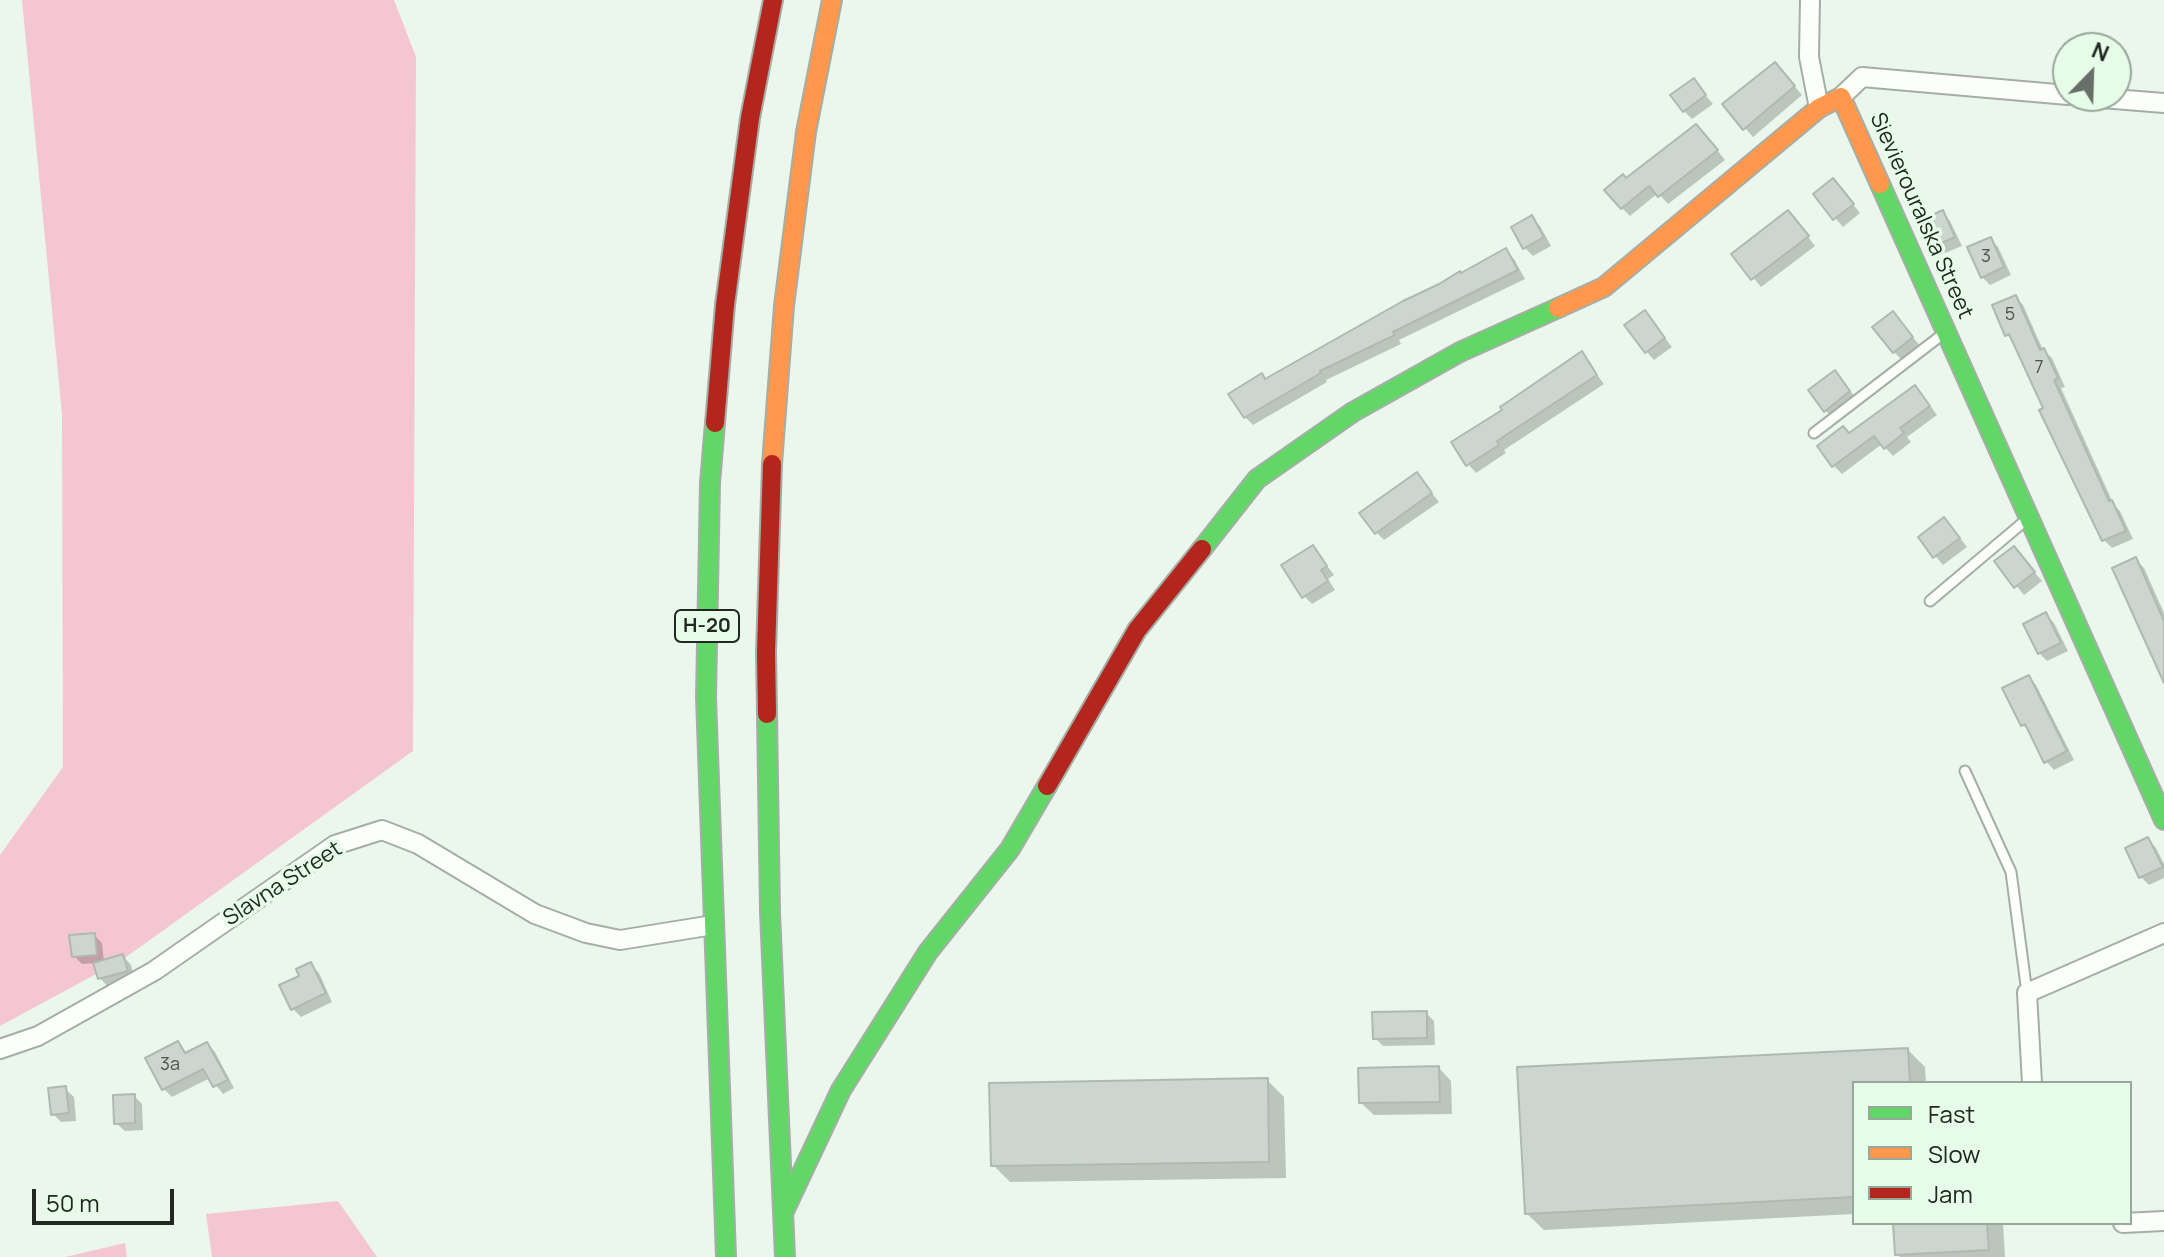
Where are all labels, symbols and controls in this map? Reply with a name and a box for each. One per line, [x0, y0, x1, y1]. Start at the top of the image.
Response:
north arrow [2052, 32, 2132, 112]
text: N [2087, 35, 2114, 69]
street label: Sievierouralska Street [1864, 109, 1978, 323]
house number: 3 [1981, 246, 1991, 268]
house number: 5 [2005, 304, 2015, 326]
house number: 7 [2034, 357, 2044, 379]
road number: Н-20 [675, 610, 739, 642]
street label: Slavna Street [219, 836, 347, 932]
house number: 3а [160, 1054, 180, 1076]
legend [1852, 1081, 2132, 1225]
text: Fast [1928, 1097, 1975, 1130]
text: Slow [1928, 1137, 1981, 1170]
scale bar [36, 1173, 178, 1223]
text: Jam [1928, 1177, 1973, 1210]
text: 50 m [46, 1186, 100, 1219]

